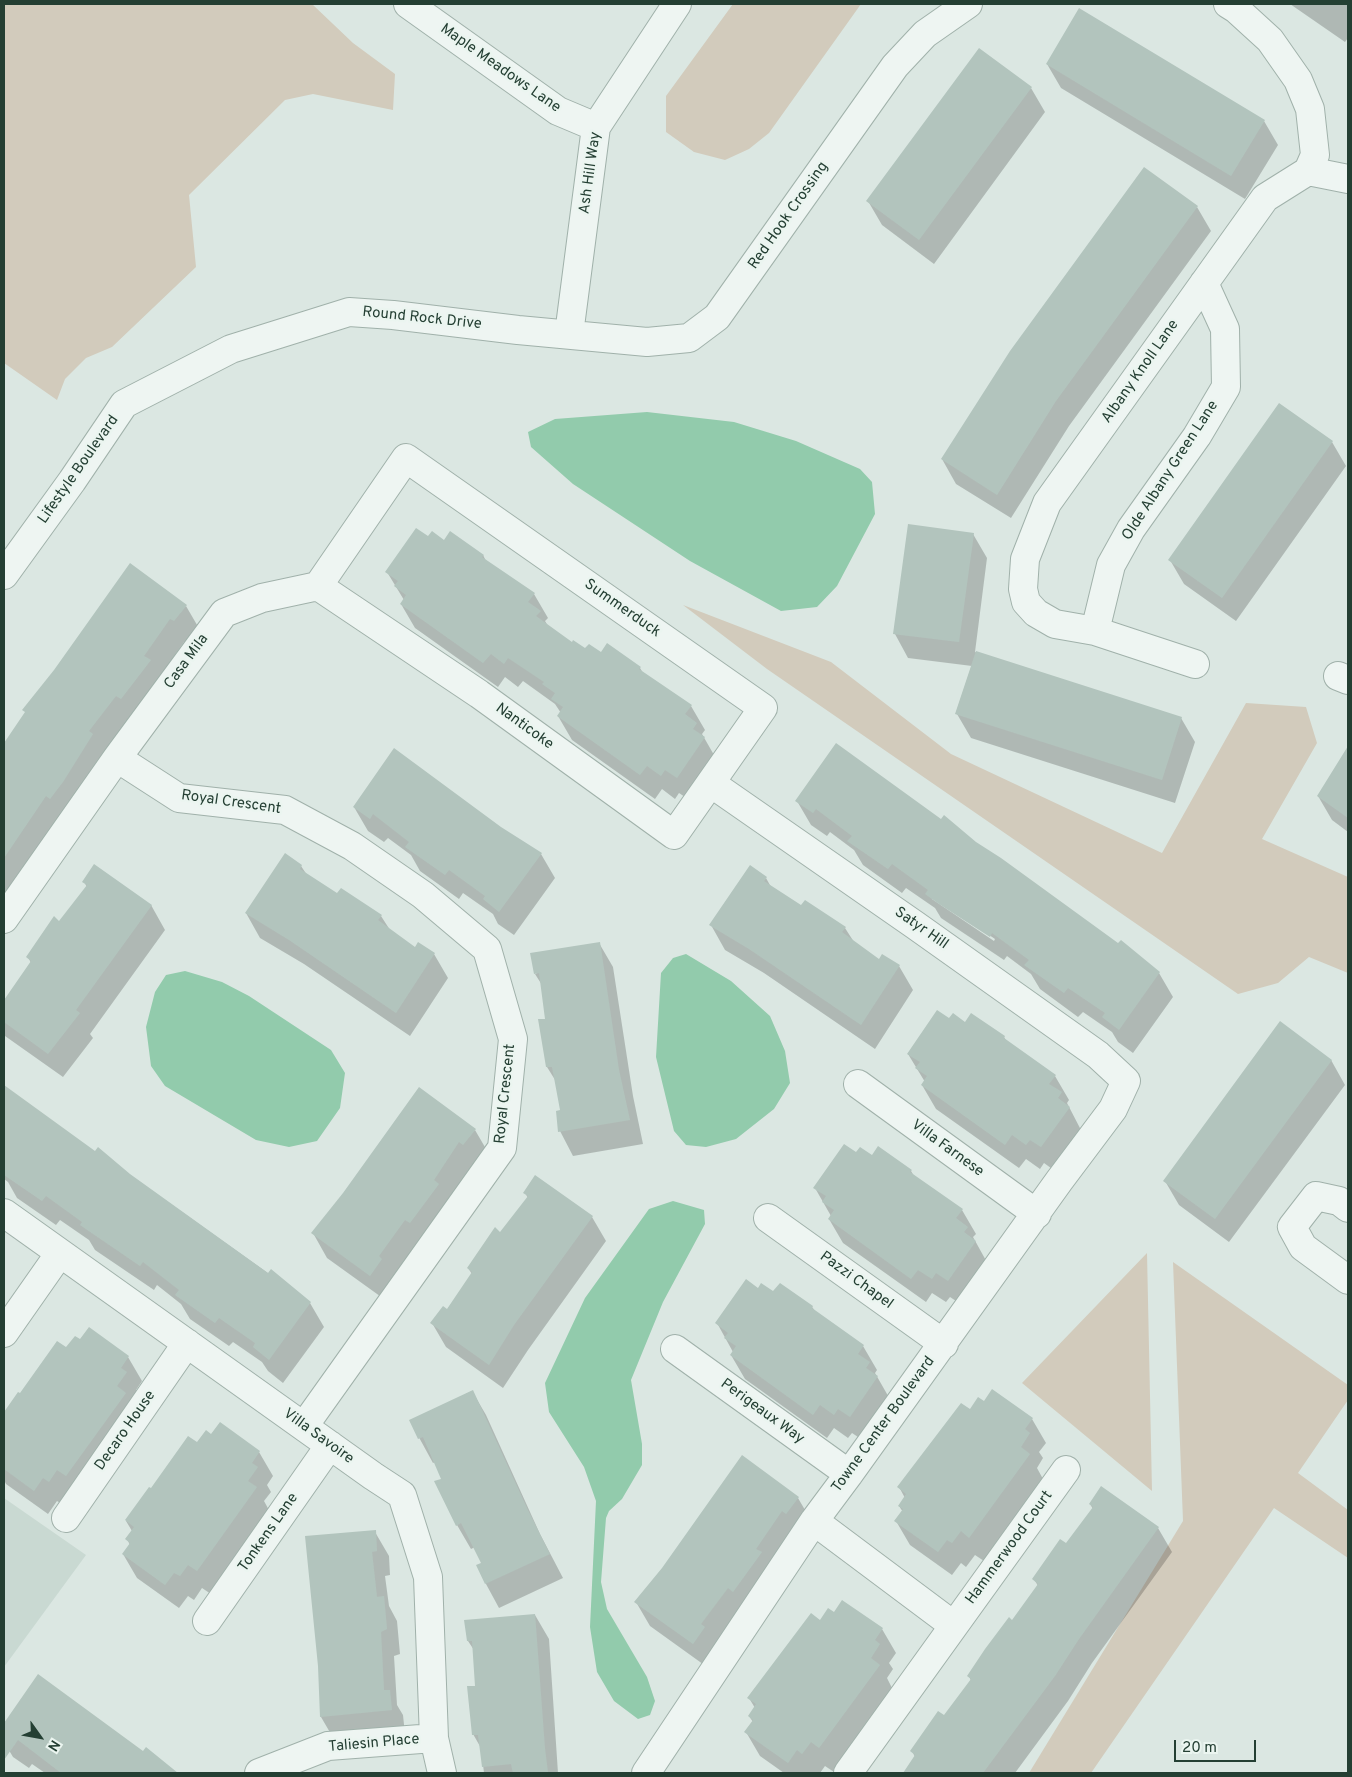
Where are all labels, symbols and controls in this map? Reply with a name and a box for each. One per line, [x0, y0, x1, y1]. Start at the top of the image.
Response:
street label: Maple Meadows Lane [436, 21, 564, 117]
street label: Ash Hill Way [576, 131, 606, 215]
street label: Red Hook Crossing [745, 159, 833, 273]
street label: Round Rock Drive [361, 304, 483, 334]
street label: Albany Knoll Lane [1099, 317, 1183, 427]
street label: Olde Albany Green Lane [1119, 398, 1223, 544]
street label: Lifestyle Boulevard [35, 412, 123, 528]
street label: Summerduck [580, 576, 664, 642]
street label: Casa Mila [161, 631, 213, 693]
street label: Nanticoke [492, 700, 556, 754]
street label: Royal Crescent [180, 787, 282, 819]
street label: Satyr Hill [891, 904, 951, 954]
street label: Royal Crescent [492, 1043, 520, 1145]
street label: Villa Farnese [907, 1117, 987, 1181]
street label: Pazzi Chapel [816, 1248, 896, 1314]
street label: Towne Center Boulevard [829, 1353, 939, 1497]
street label: Perigeaux Way [717, 1376, 807, 1448]
street label: Decaro House [92, 1388, 160, 1474]
street label: Villa Savoire [279, 1405, 357, 1469]
street label: Hammerwood Court [963, 1488, 1057, 1608]
street label: Tonkens Lane [235, 1490, 303, 1576]
north arrow [15, 1712, 65, 1762]
scale bar [1177, 1730, 1260, 1762]
street label: Taliesin Place [328, 1731, 420, 1757]
text: N [43, 1736, 63, 1754]
text: 20 m [1182, 1739, 1217, 1758]

